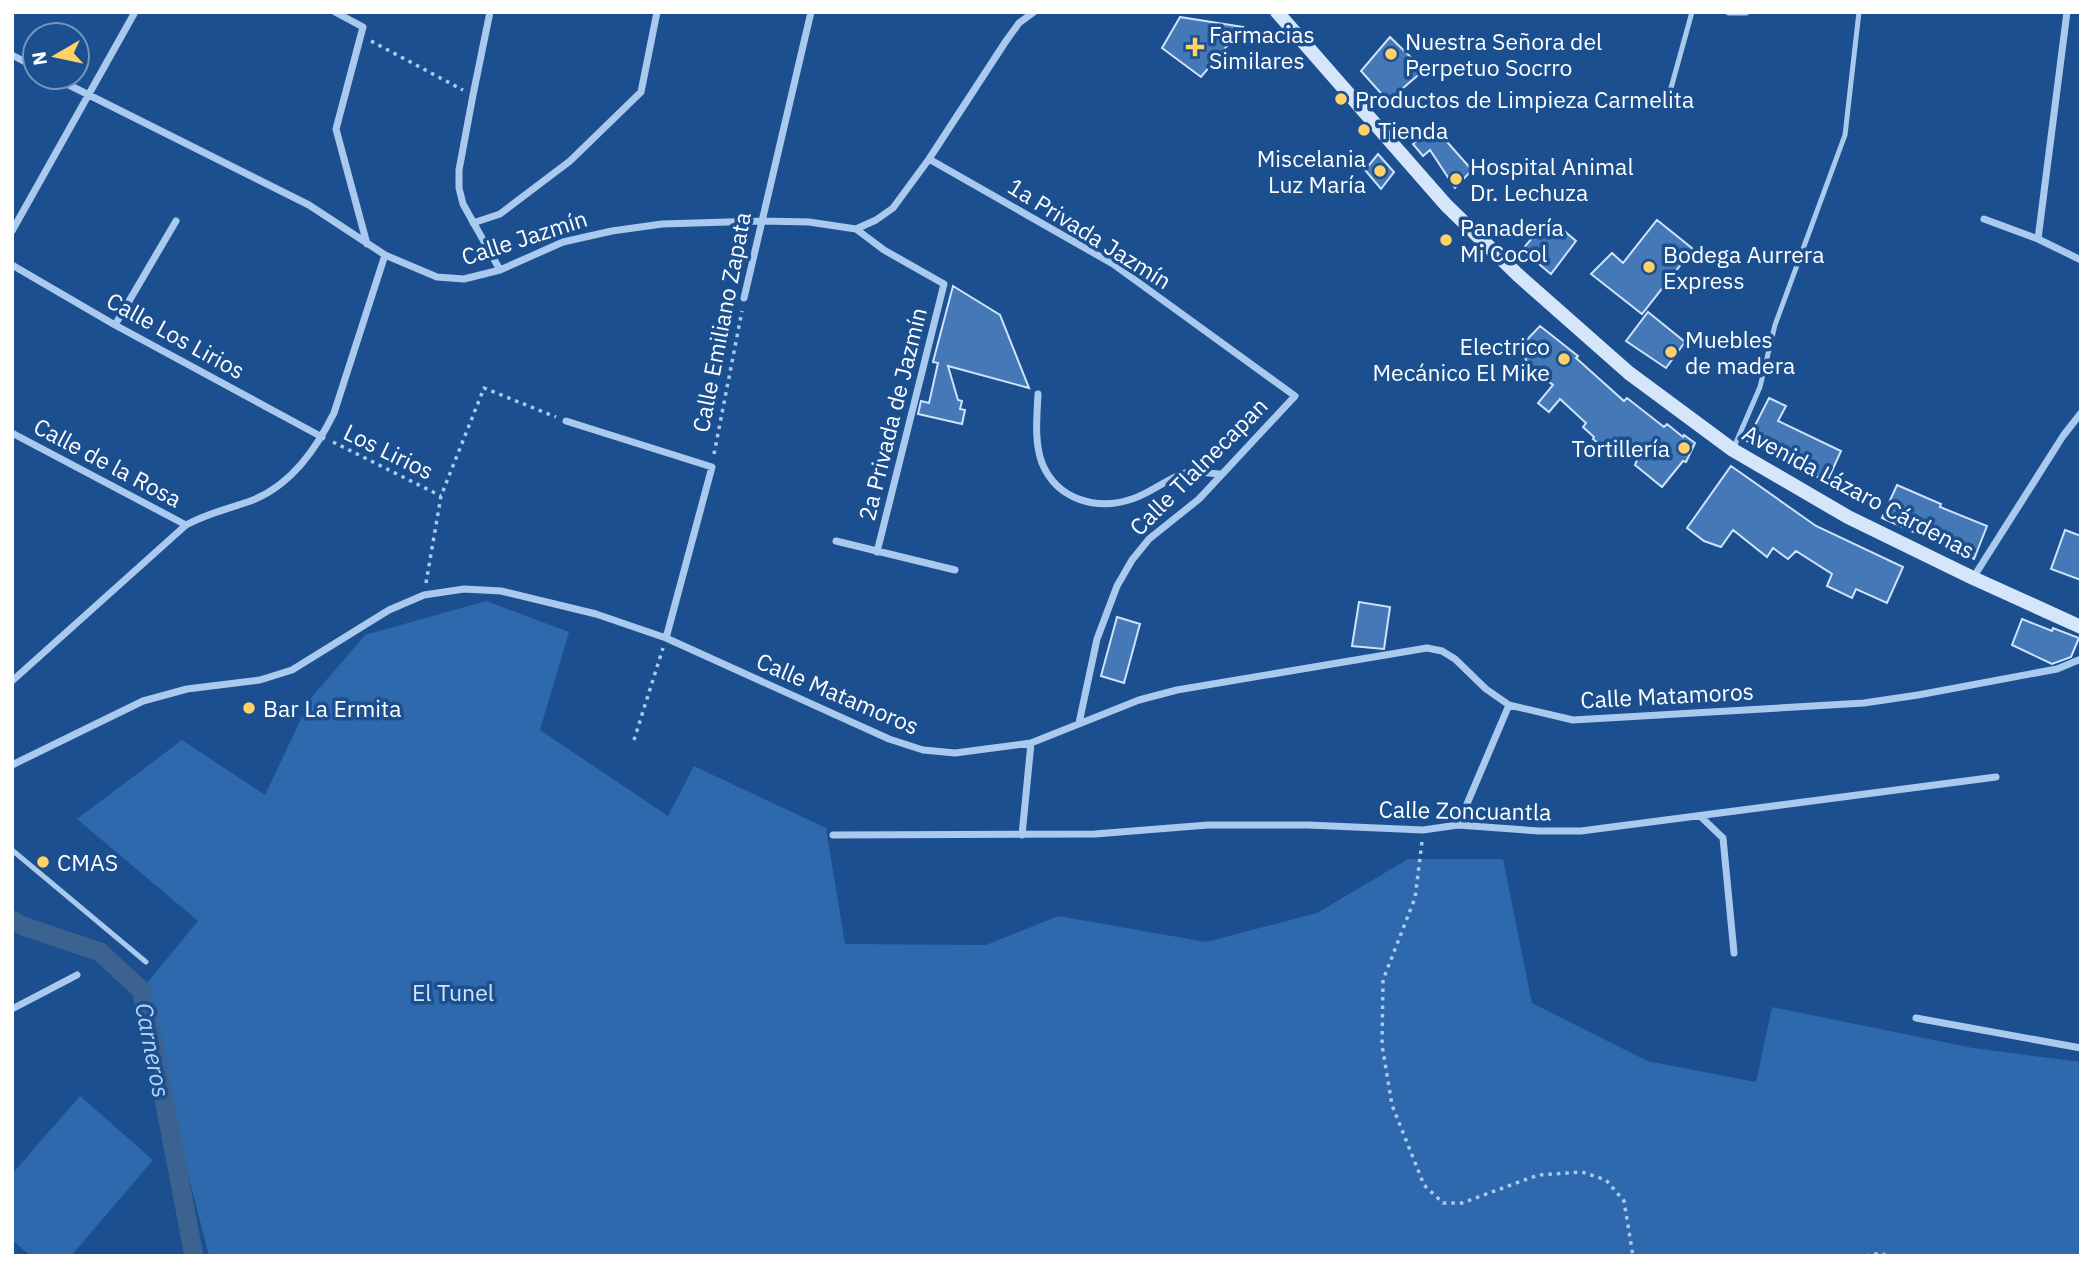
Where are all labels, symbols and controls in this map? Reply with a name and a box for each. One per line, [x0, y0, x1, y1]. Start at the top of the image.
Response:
place label: Farmacias Similares [1209, 19, 1315, 75]
north arrow [21, 21, 91, 91]
place label: Nuestra Señora del Perpetuo Socrro [1405, 26, 1602, 82]
marker: Farmacias Similares [1187, 39, 1203, 55]
marker: Nuestra Señora del Perpetuo Socrro [1383, 46, 1399, 62]
text: N [26, 50, 52, 67]
place label: Productos de Limpieza Carmelita [1355, 84, 1694, 114]
marker: Productos de Limpieza Carmelita [1333, 91, 1349, 107]
place label: Tienda [1378, 115, 1448, 145]
marker: Tienda [1356, 122, 1372, 138]
place label: Miscelania Luz María [1257, 143, 1366, 199]
place label: Hospital Animal Dr. Lechuza [1470, 151, 1634, 207]
marker: Miscelania Luz María [1372, 163, 1388, 179]
street label: 1a Privada Jazmín [1003, 171, 1177, 295]
marker: Hospital Animal Dr. Lechuza [1448, 171, 1464, 187]
street label: Calle Jazmín [457, 203, 591, 271]
street label: Calle Emiliano Zapata [685, 209, 757, 435]
place label: Panadería Mi Cocol [1460, 212, 1564, 268]
marker: Panadería Mi Cocol [1438, 232, 1454, 248]
place label: Bodega Aurrera Express [1663, 239, 1824, 295]
marker: Bodega Aurrera Express [1641, 259, 1657, 275]
street label: Calle Los Lirios [102, 285, 250, 385]
street label: 2a Privada de Jazmín [851, 304, 933, 524]
place label: Muebles de madera [1685, 324, 1795, 380]
place label: Electrico Mecánico El Mike [1372, 331, 1550, 387]
marker: Muebles de madera [1663, 344, 1679, 360]
marker: Electrico Mecánico El Mike [1556, 351, 1572, 367]
street label: Calle Tlalnecapan [1123, 391, 1273, 541]
street label: Calle de la Rosa [29, 410, 187, 514]
street label: Los Lirios [339, 416, 439, 486]
street label: Avenida Lázaro Cárdenas [1738, 417, 1980, 565]
place label: Tortillería [1572, 433, 1670, 463]
marker: Tortillería [1676, 440, 1692, 456]
street label: Calle Matamoros [752, 645, 924, 741]
street label: Calle Matamoros [1579, 675, 1755, 715]
place label: Bar La Ermita [263, 693, 401, 723]
marker: Bar La Ermita [241, 700, 257, 716]
street label: Calle Zoncuantla [1378, 793, 1552, 827]
place label: CMAS [57, 847, 118, 877]
marker: CMAS [35, 854, 51, 870]
park label: El Tunel [412, 977, 494, 1007]
water label: Carneros [128, 1000, 178, 1100]

